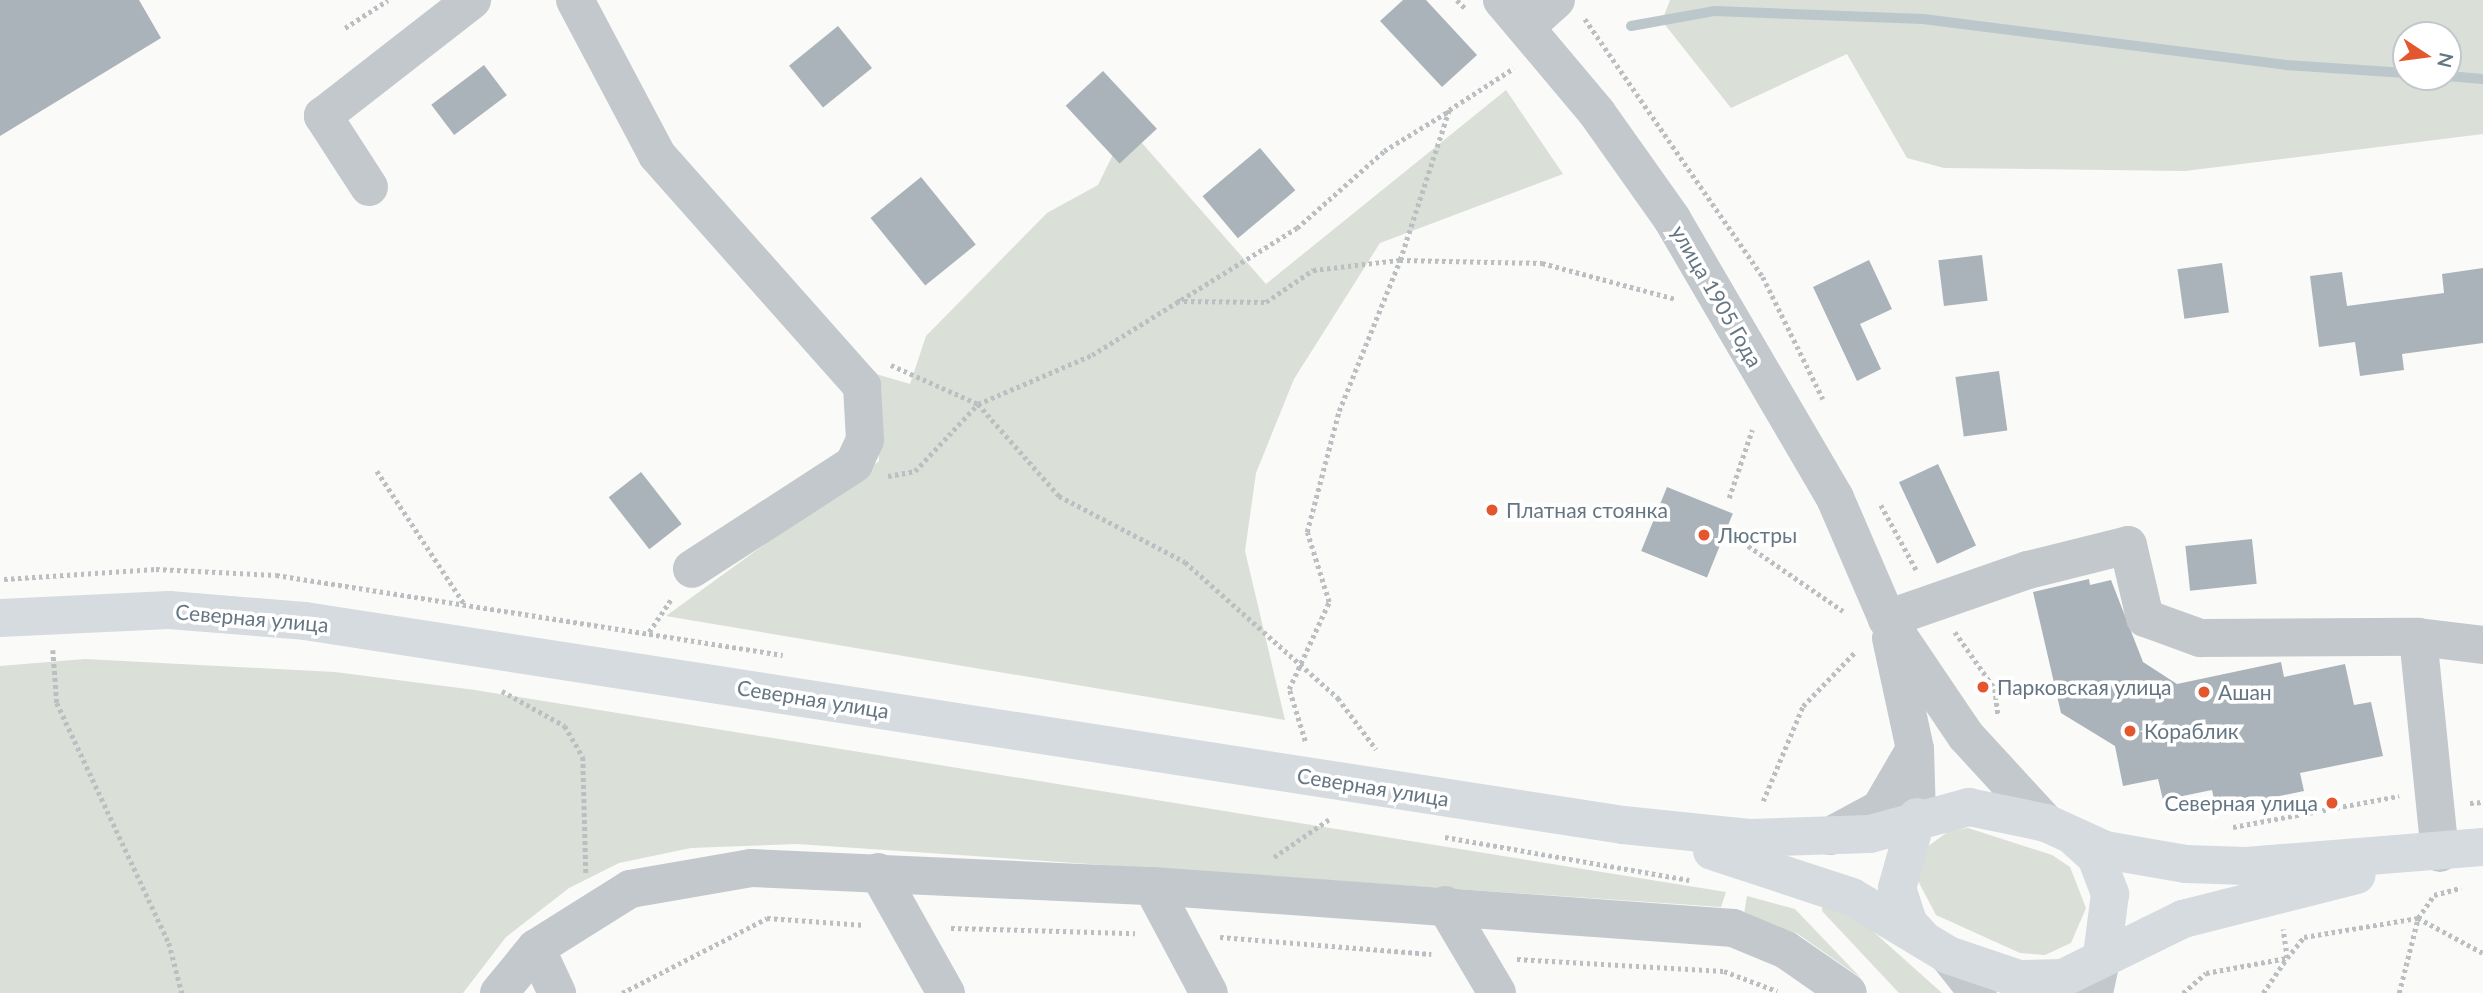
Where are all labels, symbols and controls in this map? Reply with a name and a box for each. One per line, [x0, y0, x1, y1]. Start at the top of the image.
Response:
north arrow [2392, 21, 2462, 91]
text: N [2433, 51, 2459, 70]
street label: улица 1905 Года [1666, 221, 1768, 371]
place label: Платная стоянка [1506, 497, 1668, 523]
marker: Платная стоянка [1484, 502, 1500, 518]
place label: Люстры [1718, 522, 1797, 548]
marker: Люстры [1696, 527, 1712, 543]
street label: Северная улица [174, 599, 330, 637]
place label: Парковская улица [1997, 674, 2172, 700]
street label: Северная улица [735, 675, 891, 723]
marker: Парковская улица [1975, 679, 1991, 695]
place label: Ашан [2218, 679, 2272, 705]
marker: Ашан [2196, 684, 2212, 700]
place label: Кораблик [2144, 718, 2239, 744]
marker: Кораблик [2122, 723, 2138, 739]
street label: Северная улица [1295, 763, 1451, 811]
place label: Северная улица [2164, 790, 2318, 816]
marker: Северная улица [2324, 795, 2340, 811]

